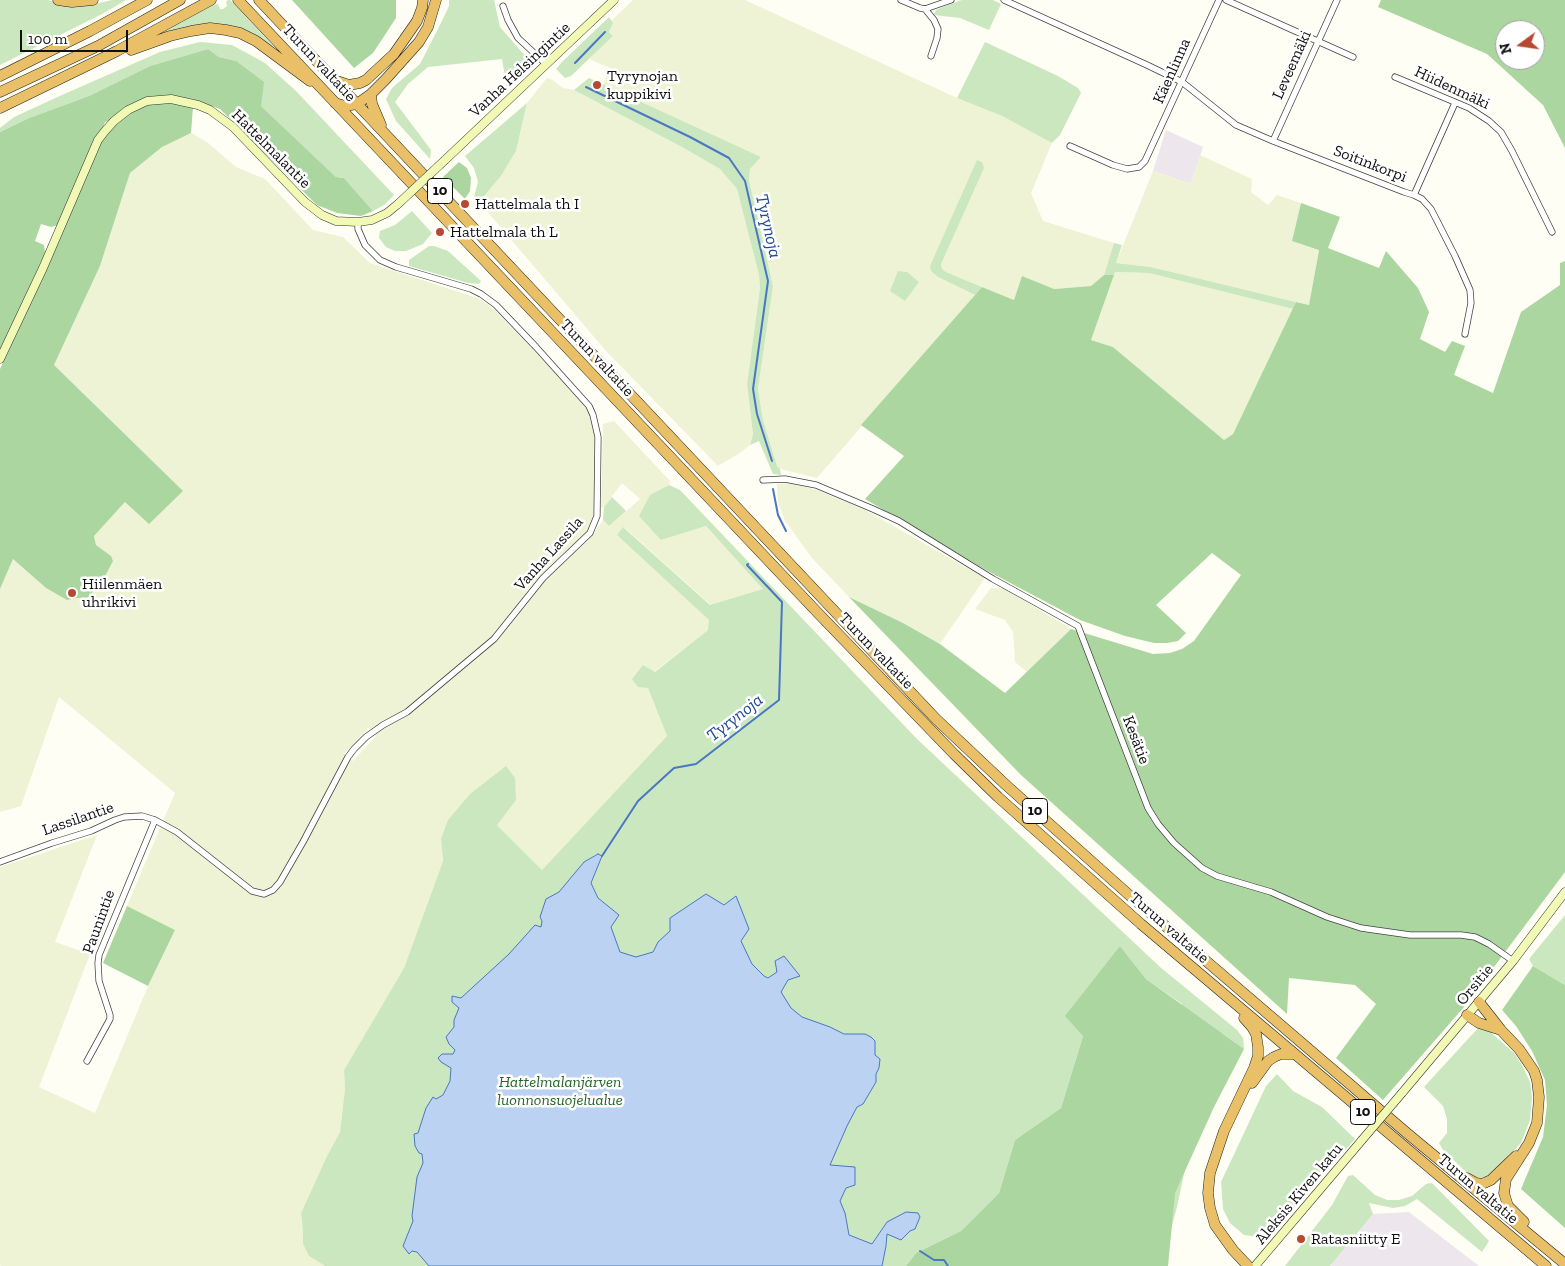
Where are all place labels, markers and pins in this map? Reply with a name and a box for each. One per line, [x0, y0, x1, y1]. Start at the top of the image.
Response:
place label: Tyrynojan kuppikivi [607, 66, 678, 104]
marker: Tyrynojan kuppikivi [591, 79, 603, 91]
place label: Hattelmala th I [475, 194, 579, 214]
marker: Hattelmala th I [459, 198, 471, 210]
place label: Hattelmala th L [450, 222, 558, 242]
marker: Hattelmala th L [434, 226, 446, 238]
place label: Hiilenmäen uhrikivi [82, 574, 162, 612]
marker: Hiilenmäen uhrikivi [66, 587, 78, 599]
place label: Ratasniitty E [1311, 1229, 1400, 1249]
marker: Ratasniitty E [1295, 1233, 1307, 1245]

